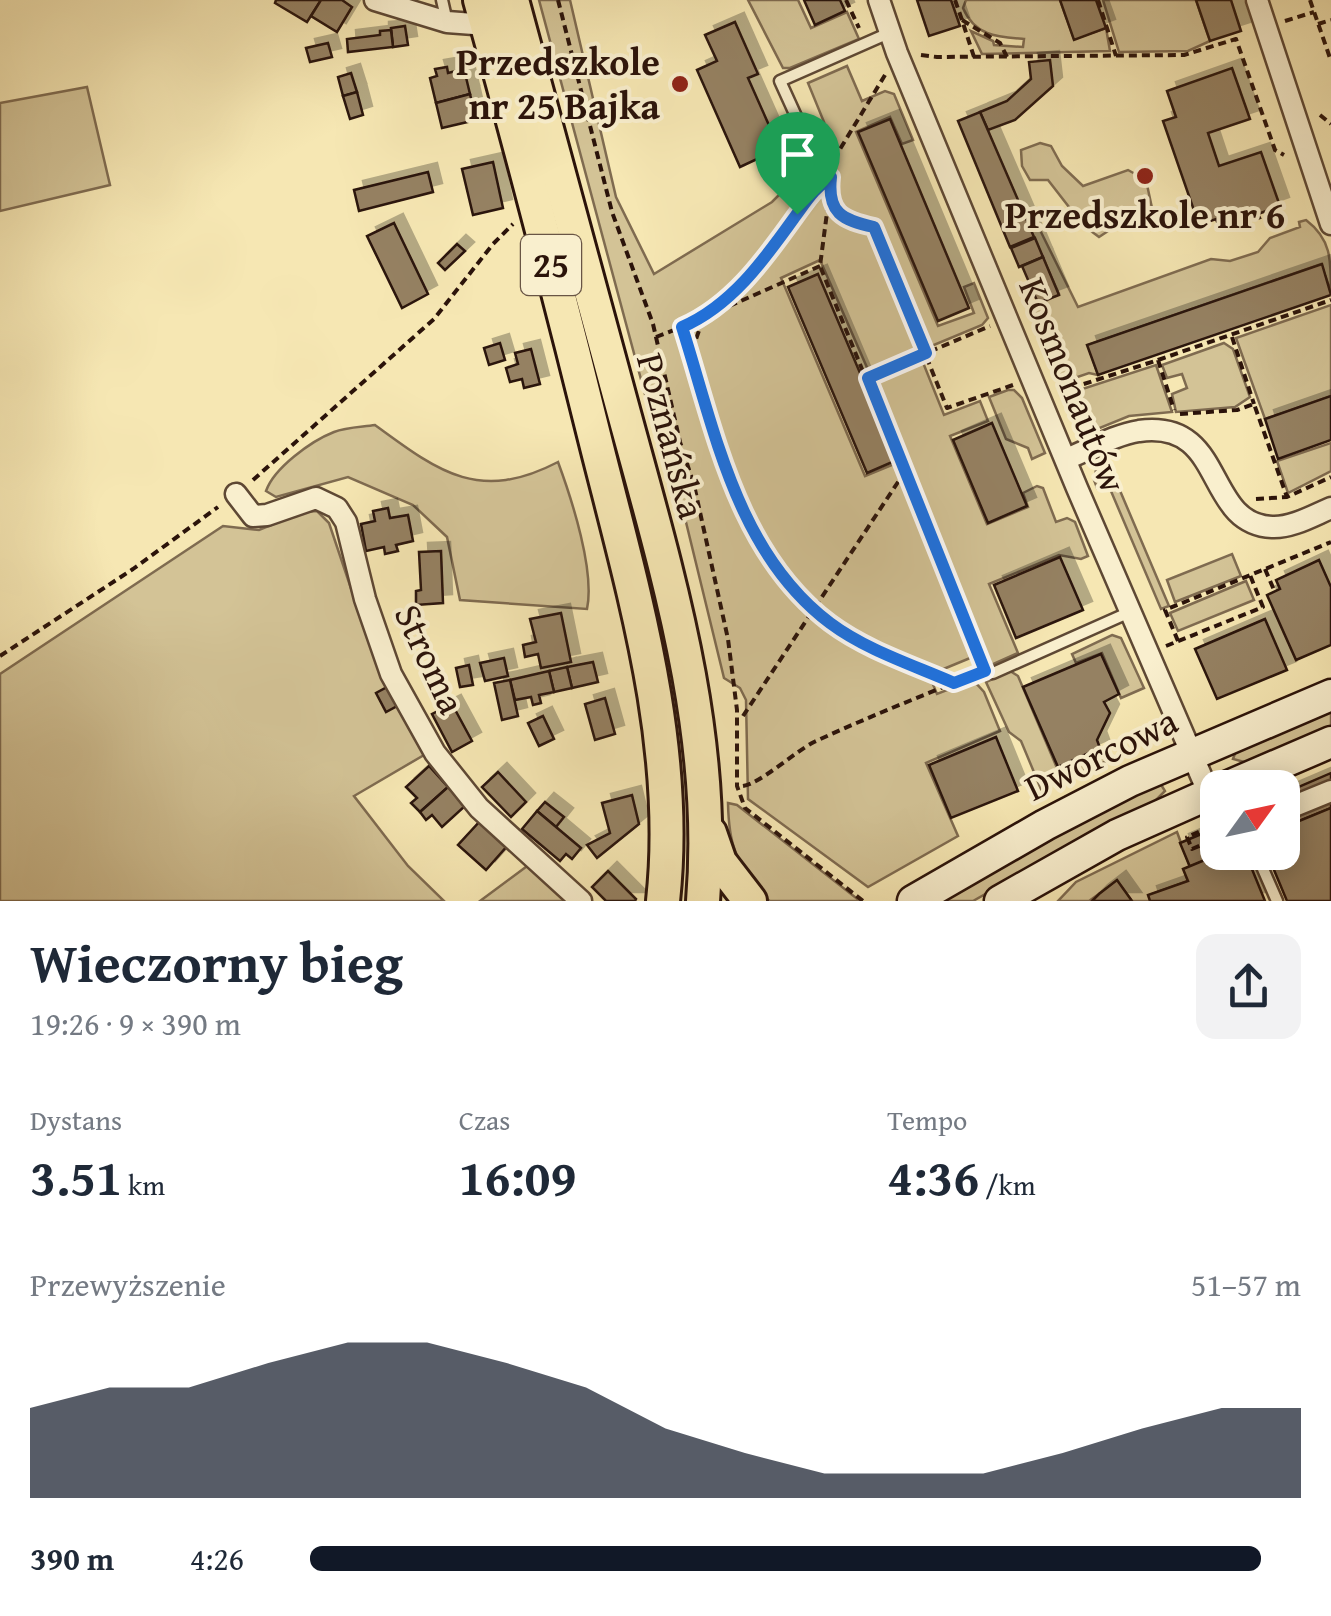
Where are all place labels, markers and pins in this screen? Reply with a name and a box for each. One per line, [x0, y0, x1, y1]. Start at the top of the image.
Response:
place label: Przedszkole nr 25 Bajka [456, 33, 661, 133]
marker: Przedszkole nr 25 Bajka [669, 73, 691, 95]
pin [755, 112, 840, 215]
marker: Przedszkole nr 6 [1134, 165, 1156, 187]
place label: Przedszkole nr 6 [1005, 186, 1285, 242]

